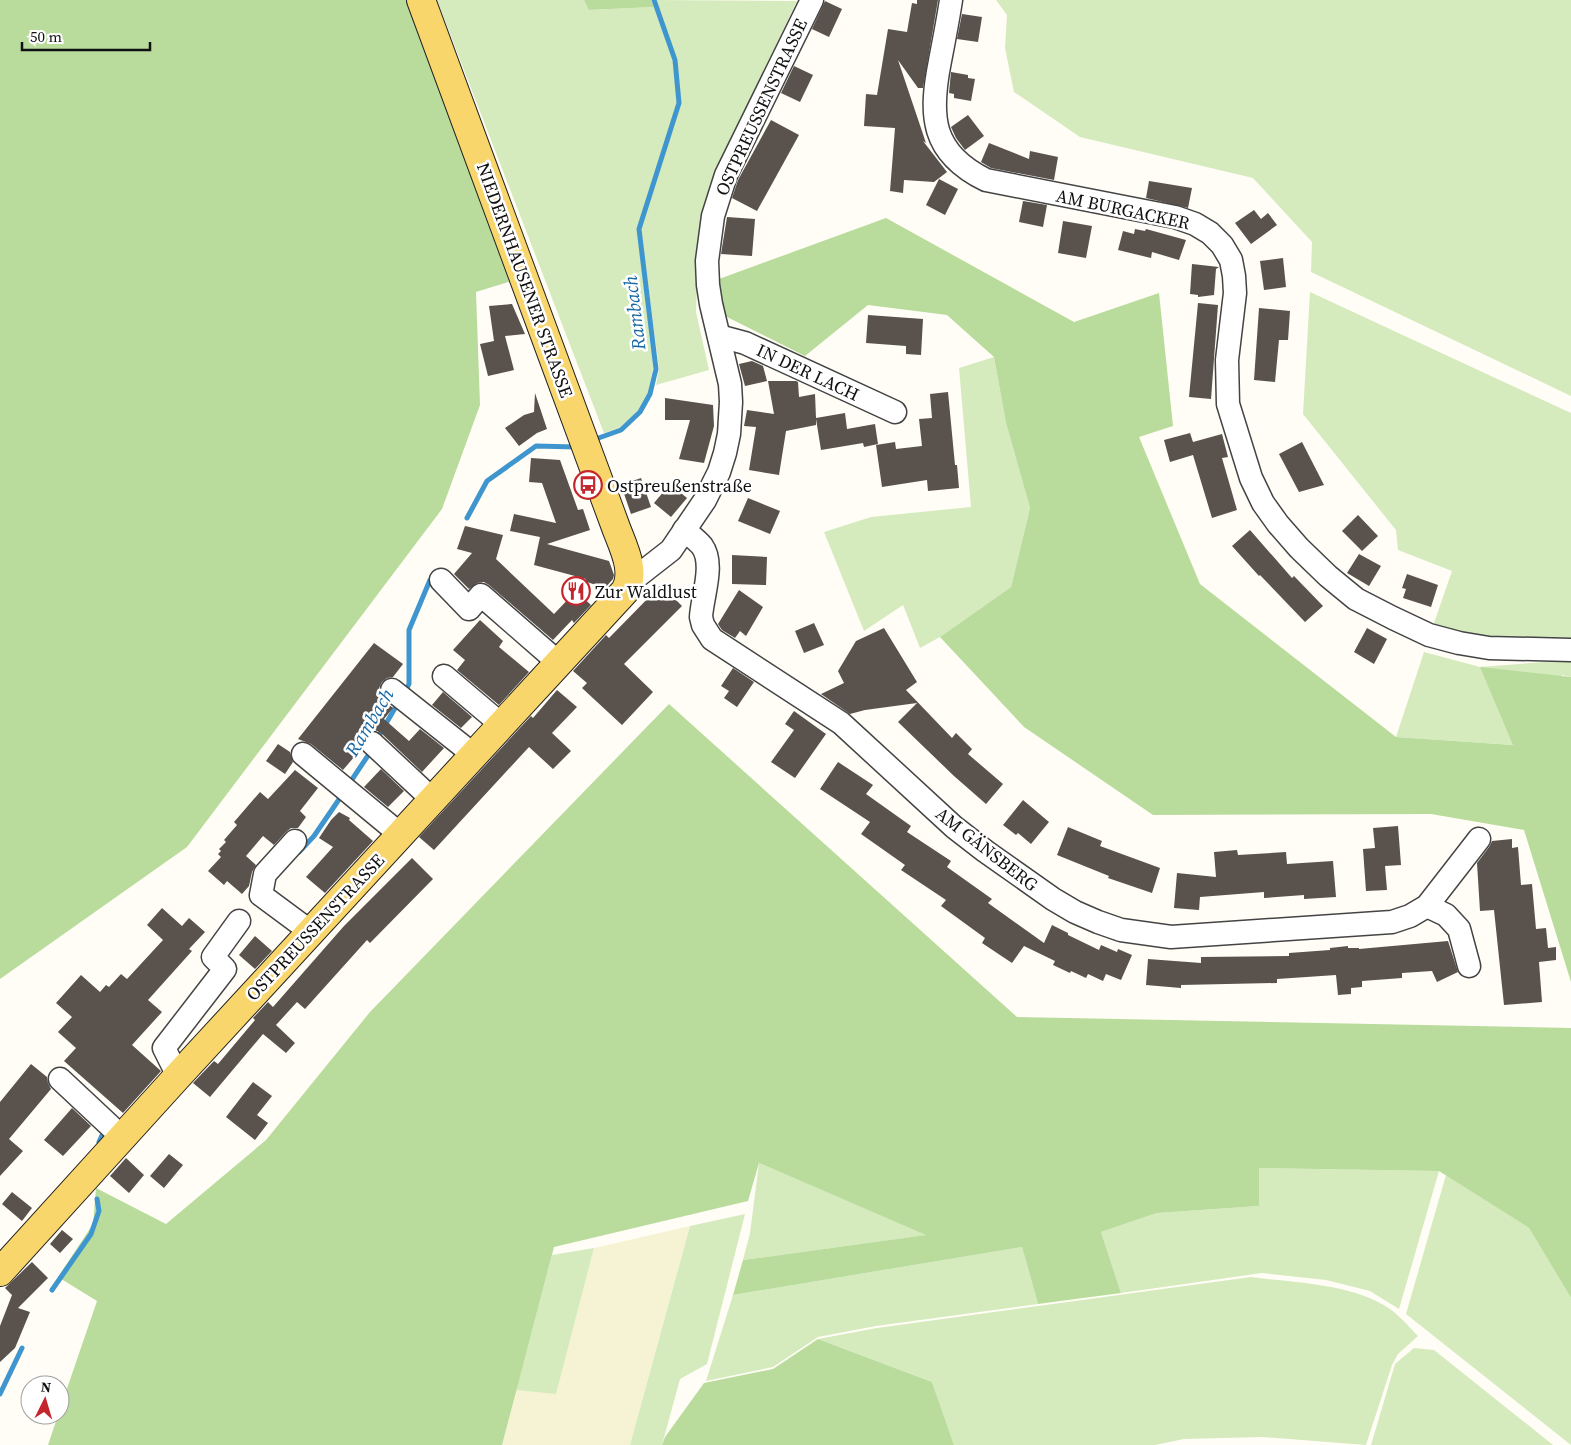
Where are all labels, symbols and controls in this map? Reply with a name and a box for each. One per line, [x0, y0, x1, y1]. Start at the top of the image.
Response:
street label: OSTPREUSSENSTRASSE [709, 14, 813, 200]
scale bar [22, 20, 150, 52]
text: 50 m [30, 26, 62, 47]
street label: NIEDERNHAUSENER STRASSE [471, 159, 579, 401]
street label: AM BURGACKER [1054, 183, 1193, 235]
water label: Rambach [616, 274, 652, 353]
street label: IN DER LACH [753, 337, 863, 407]
bus stop icon: Ostpreußenstraße [573, 470, 603, 500]
place label: Ostpreußenstraße [607, 473, 752, 498]
restaurant icon: Zur Waldlust [561, 576, 591, 606]
place label: Zur Waldlust [595, 579, 697, 604]
water label: Rambach [338, 683, 400, 762]
street label: AM GÄNSBERG [931, 801, 1043, 897]
street label: OSTPREUSSENSTRASSE [240, 848, 390, 1006]
north arrow [20, 1375, 70, 1425]
text: N [40, 1377, 52, 1397]

